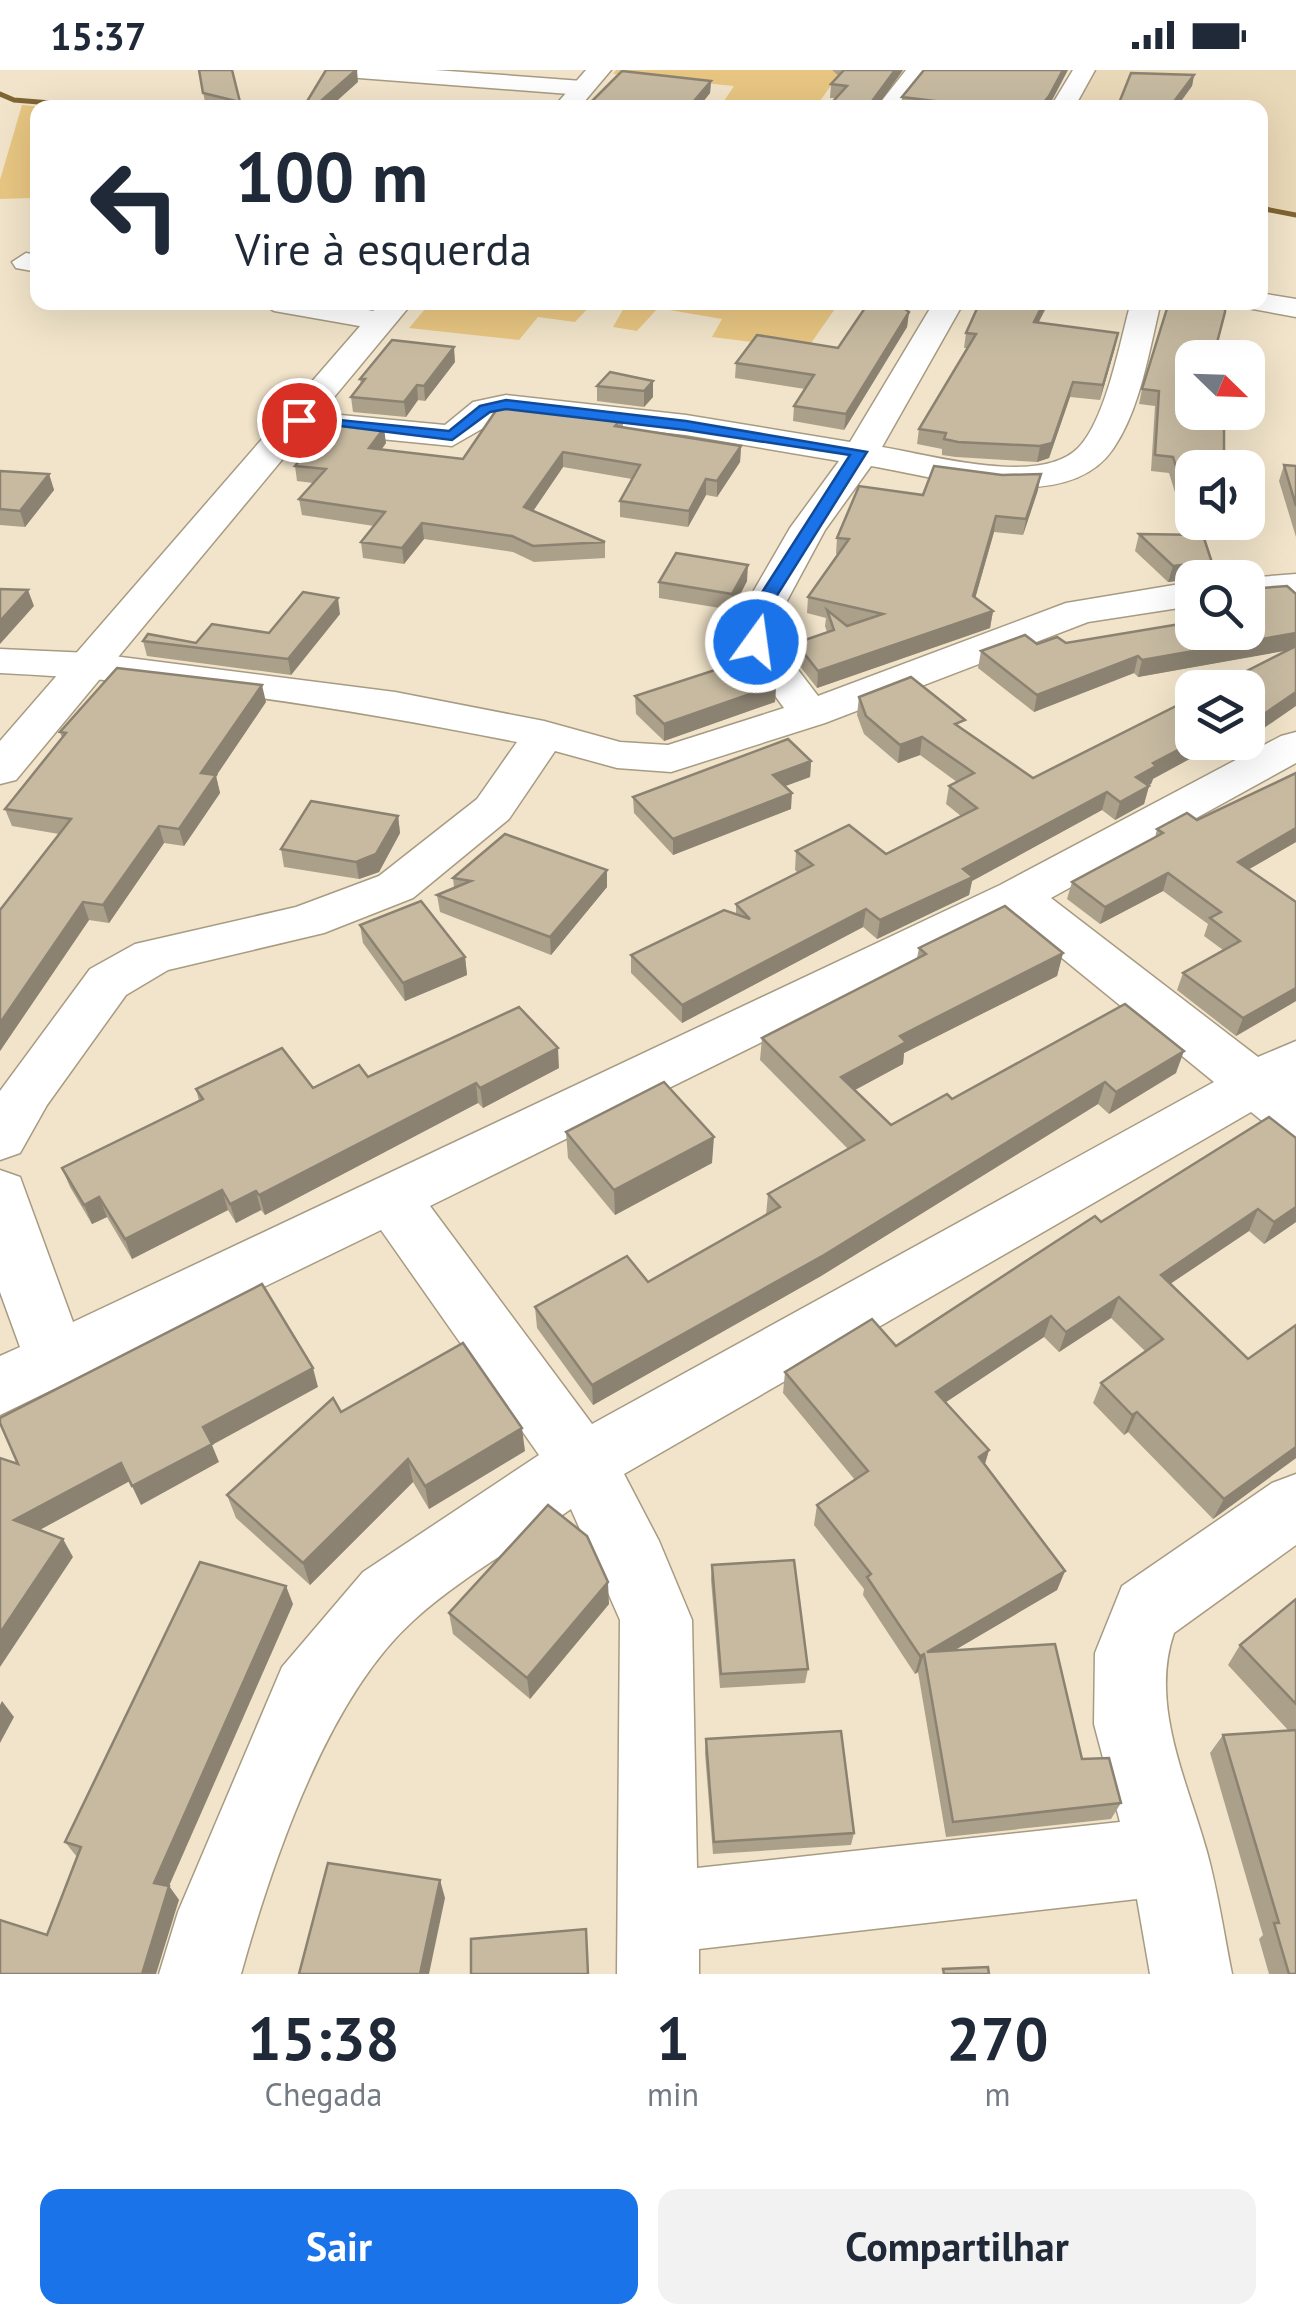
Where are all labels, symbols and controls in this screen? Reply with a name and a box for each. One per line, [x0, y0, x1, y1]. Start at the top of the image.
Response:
text: 15:37 [50, 11, 146, 60]
text: 100 m [235, 131, 428, 221]
icon: left [70, 140, 200, 270]
text: Vire à esquerda [235, 219, 532, 277]
north arrow [1175, 340, 1265, 430]
map controls [1175, 340, 1265, 760]
pin [257, 378, 342, 463]
icon: arrive [272, 393, 327, 448]
button: sound [1175, 450, 1265, 540]
button: search [1175, 560, 1265, 650]
position arrow [704, 590, 808, 694]
button: layers [1175, 670, 1265, 760]
text: 15:38 [247, 1999, 400, 2077]
text: 1 [656, 1999, 690, 2077]
text: 270 [947, 1999, 1049, 2077]
text: Chegada [265, 2073, 382, 2115]
text: min [647, 2073, 699, 2115]
text: m [985, 2073, 1011, 2115]
button: Sair [40, 2189, 638, 2304]
button: Compartilhar [658, 2189, 1256, 2304]

